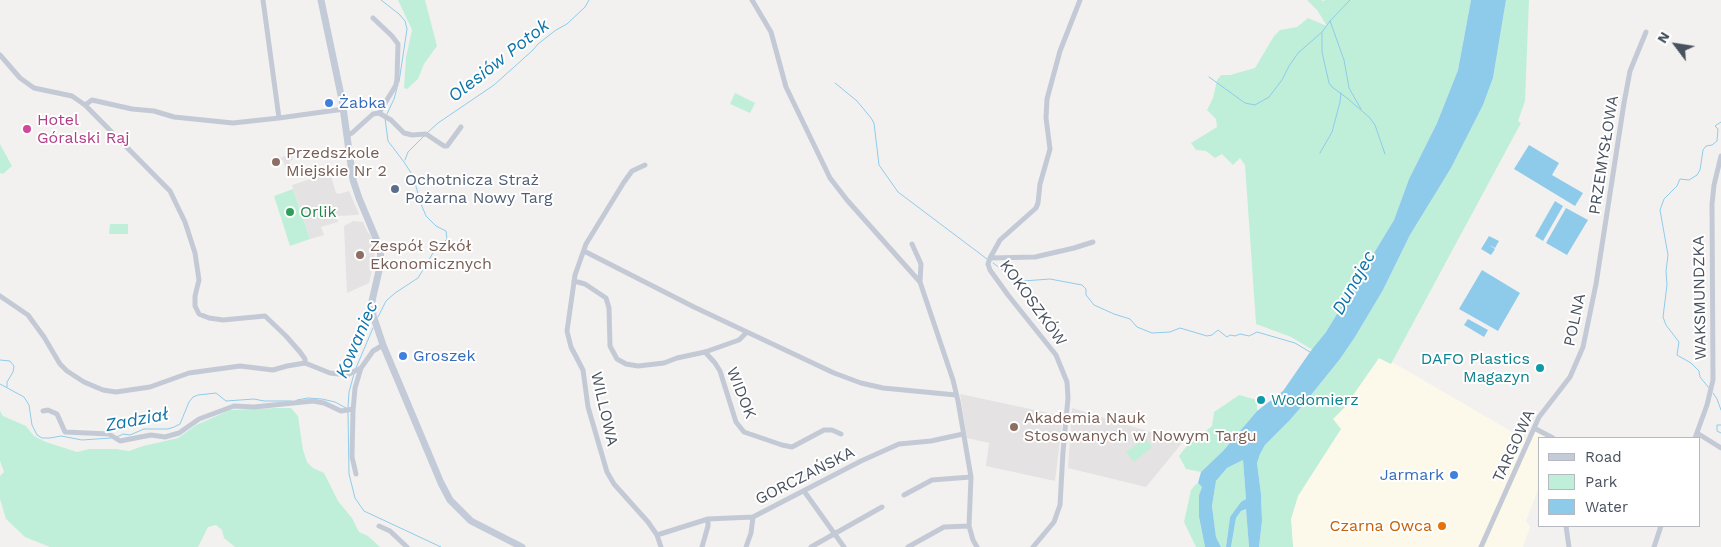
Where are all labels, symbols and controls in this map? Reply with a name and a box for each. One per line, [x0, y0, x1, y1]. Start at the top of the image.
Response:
water label: Olesiów Potok [444, 15, 554, 107]
north arrow [1651, 20, 1701, 70]
text: N [1654, 29, 1673, 46]
place label: Żabka [339, 93, 386, 113]
street label: PRZEMYSŁOWA [1585, 94, 1623, 216]
marker: Żabka [323, 97, 335, 109]
place label: Hotel Góralski Raj [37, 110, 130, 148]
marker: Hotel Góralski Raj [21, 123, 33, 135]
place label: Przedszkole Miejskie Nr 2 [286, 143, 387, 181]
marker: Przedszkole Miejskie Nr 2 [270, 156, 282, 168]
place label: Ochotnicza Straż Pożarna Nowy Targ [405, 170, 552, 208]
marker: Ochotnicza Straż Pożarna Nowy Targ [389, 183, 401, 195]
place label: Orlik [300, 202, 337, 222]
marker: Orlik [284, 206, 296, 218]
street label: WAKSMUNDZKA [1689, 235, 1711, 361]
place label: Zespół Szkół Ekonomicznych [370, 236, 492, 274]
water label: Dunajec [1328, 247, 1380, 319]
marker: Zespół Szkół Ekonomicznych [354, 249, 366, 261]
street label: KOKOSZKÓW [995, 256, 1071, 350]
street label: POLNA [1560, 292, 1590, 348]
water label: Kowaniec [331, 298, 383, 382]
place label: Groszek [413, 346, 476, 366]
place label: DAFO Plastics Magazyn [1421, 349, 1530, 387]
marker: Groszek [397, 350, 409, 362]
marker: DAFO Plastics Magazyn [1534, 362, 1546, 374]
street label: WIDOK [722, 364, 760, 422]
street label: WILLOWA [586, 370, 622, 448]
place label: Wodomierz [1271, 390, 1359, 410]
marker: Wodomierz [1255, 394, 1267, 406]
water label: Zadział [104, 403, 170, 437]
street label: TARGOWA [1489, 407, 1539, 485]
place label: Akademia Nauk Stosowanych w Nowym Targu [1024, 408, 1257, 446]
marker: Akademia Nauk Stosowanych w Nowym Targu [1008, 421, 1020, 433]
legend [1538, 437, 1701, 527]
street label: GORCZAŃSKA [752, 443, 858, 509]
text: Road [1585, 448, 1622, 466]
place label: Jarmark [1380, 465, 1444, 485]
marker: Jarmark [1448, 469, 1460, 481]
text: Park [1585, 473, 1617, 491]
text: Water [1585, 498, 1628, 516]
place label: Czarna Owca [1330, 516, 1432, 536]
marker: Czarna Owca [1436, 520, 1448, 532]

